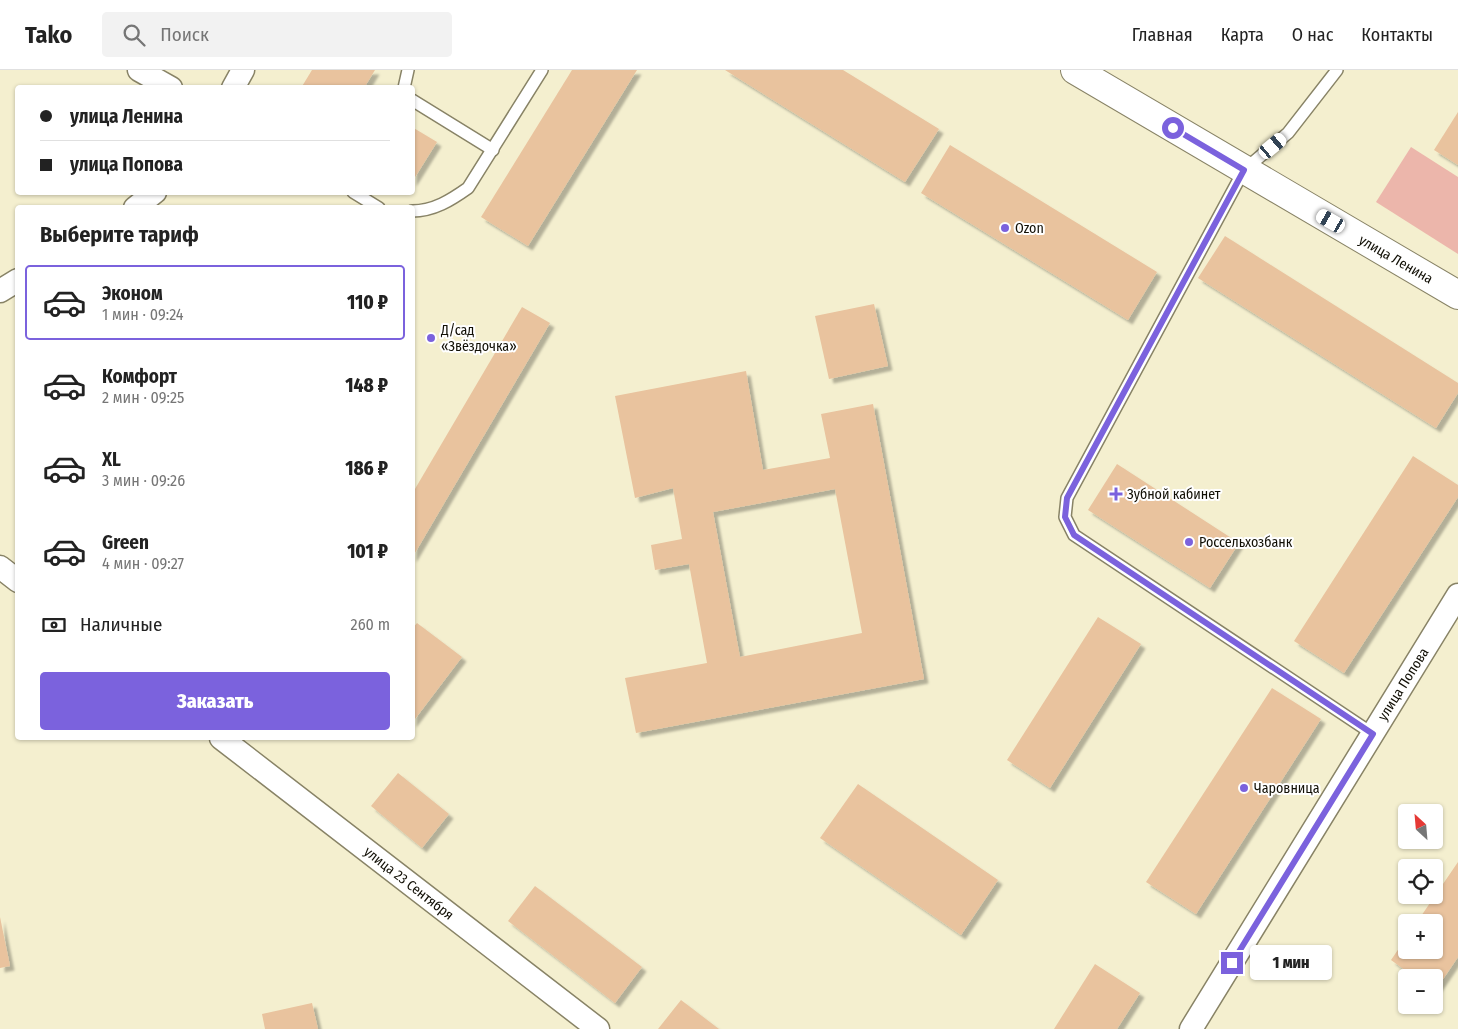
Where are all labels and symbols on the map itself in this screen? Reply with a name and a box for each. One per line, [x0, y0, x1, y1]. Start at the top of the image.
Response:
route start [1162, 117, 1184, 139]
car [1256, 131, 1289, 161]
car [1314, 207, 1347, 235]
place label: Ozon [1015, 220, 1044, 237]
marker: Ozon [999, 222, 1011, 234]
street label: улица Ленина [1356, 231, 1436, 288]
place label: Д/сад «Звёздочка» [440, 322, 517, 355]
marker: Д/сад «Звёздочка» [425, 332, 437, 344]
place label: Зубной кабинет [1127, 486, 1221, 503]
marker: Зубной кабинет [1109, 487, 1123, 501]
place label: Россельхозбанк [1199, 534, 1293, 551]
marker: Россельхозбанк [1183, 536, 1195, 548]
street label: улица Попова [1374, 645, 1433, 724]
place label: Чаровница [1254, 780, 1320, 797]
marker: Чаровница [1238, 782, 1250, 794]
north arrow [1398, 804, 1442, 849]
street label: улица 23 Сентября [360, 843, 457, 924]
callout: 1 мин [1250, 946, 1332, 980]
route end [1221, 952, 1243, 974]

